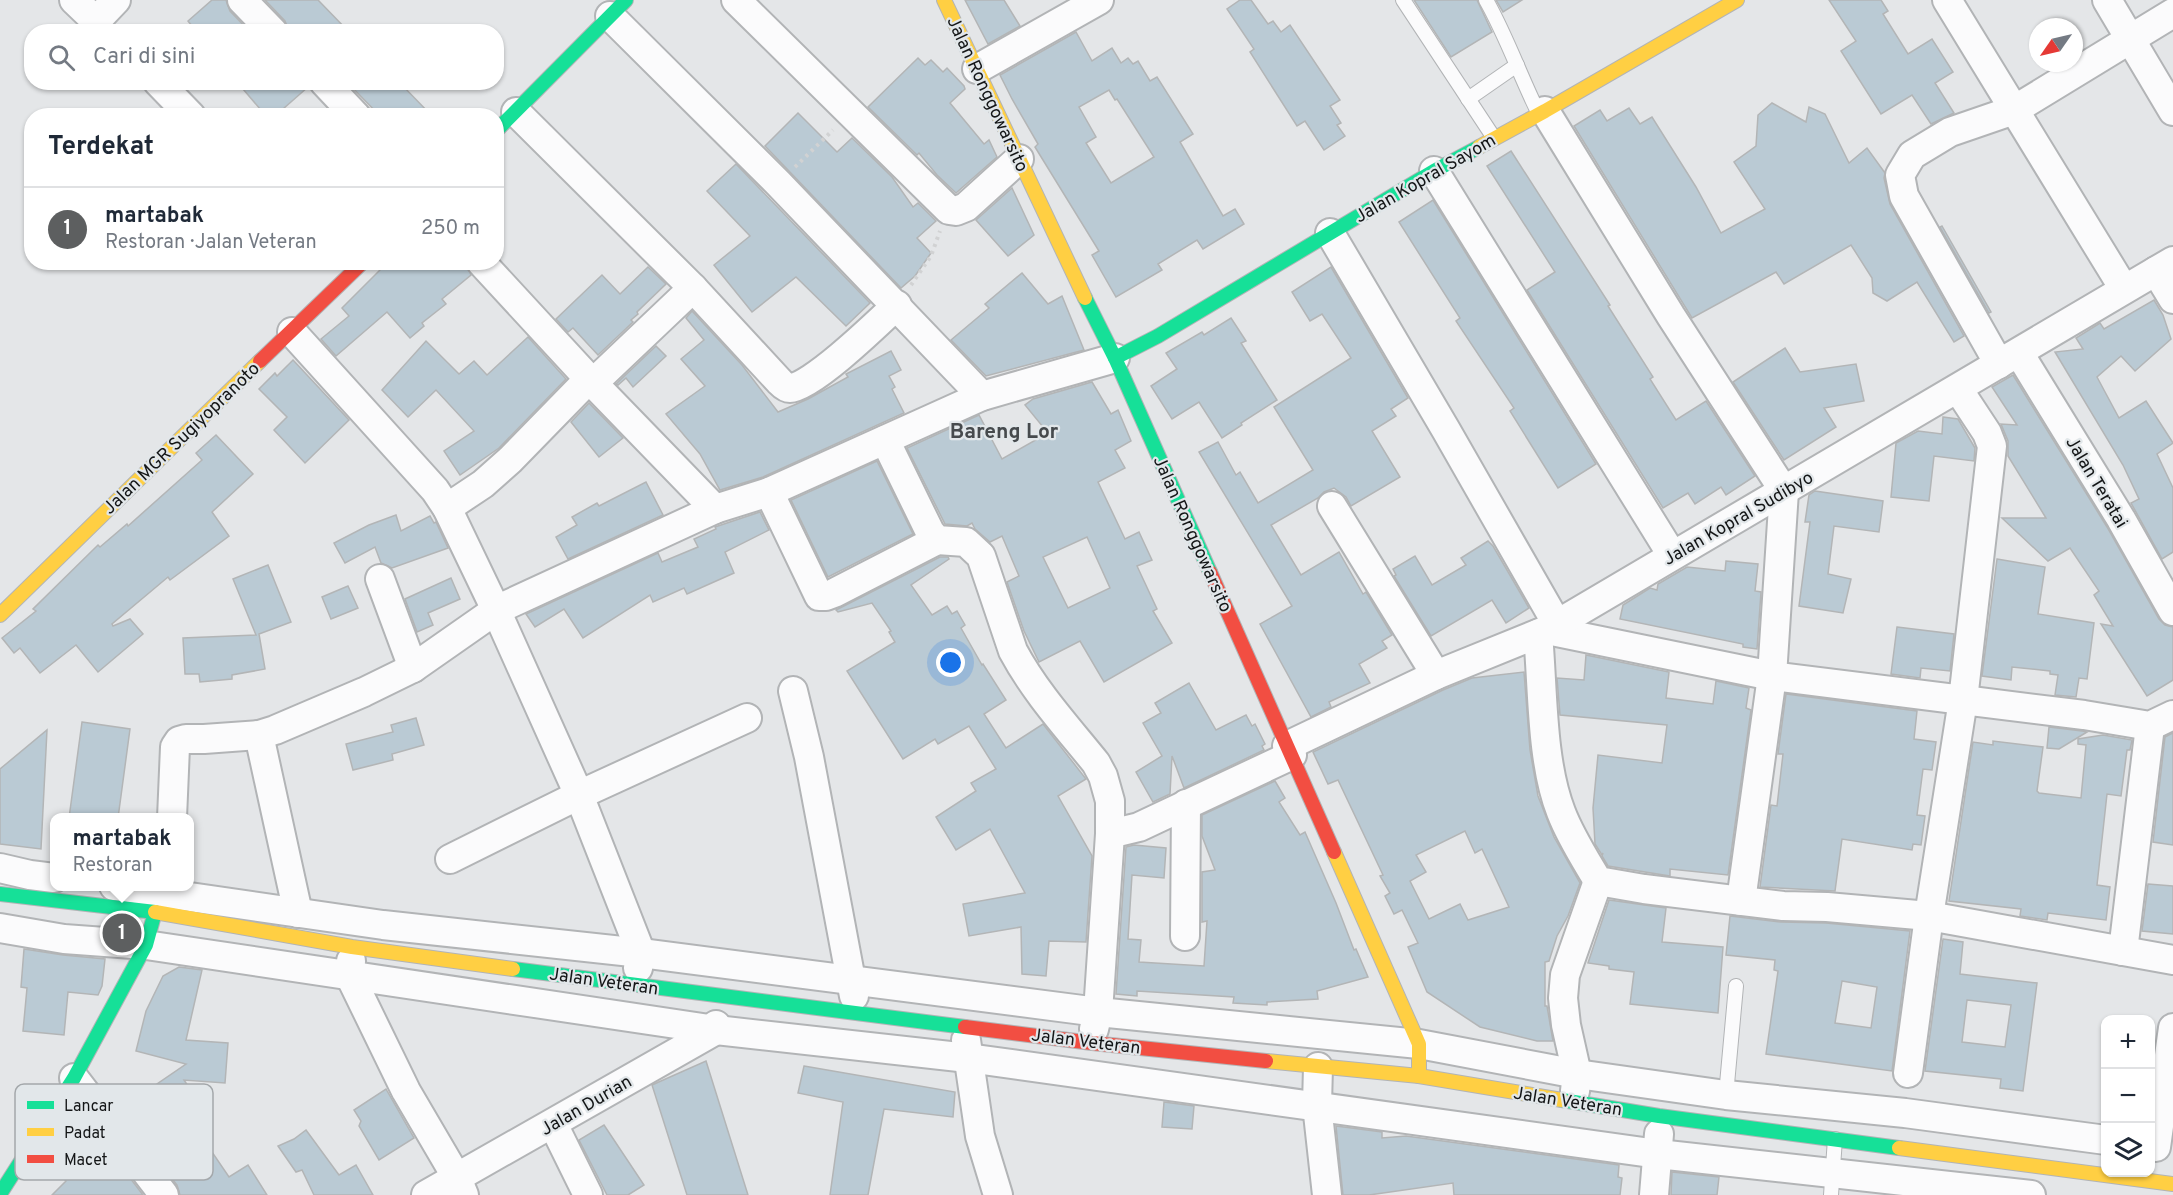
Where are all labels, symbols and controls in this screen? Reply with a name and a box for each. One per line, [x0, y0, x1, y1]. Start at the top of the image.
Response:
street label: Jalan Ronggowarsito [941, 13, 1033, 176]
north arrow [2029, 18, 2083, 72]
search box [24, 24, 504, 90]
icon: search [45, 41, 78, 74]
text: Cari di sini [93, 44, 195, 71]
street label: Jalan Kopral Sayom [1351, 129, 1501, 229]
text: Terdekat [48, 131, 154, 164]
text: martabak [105, 203, 204, 230]
text: 1 [64, 216, 72, 242]
text: 250 m [421, 216, 480, 242]
text: Restoran · Jalan Veteran [105, 230, 317, 256]
street label: Jalan MGR Sugiyopranoto [99, 358, 265, 520]
district label: Bareng Lor [950, 419, 1059, 446]
street label: Jalan Teratai [2059, 433, 2132, 533]
street label: Jalan Ronggowarsito [1147, 453, 1236, 616]
street label: Jalan Kopral Sudibyo [1660, 467, 1818, 572]
your location [936, 648, 965, 677]
popup [50, 813, 194, 891]
text: martabak [72, 826, 172, 853]
text: Restoran [72, 853, 153, 879]
pin: 1 [102, 910, 142, 956]
street label: Jalan Veteran [548, 963, 660, 1002]
map controls [2101, 1015, 2155, 1177]
button: + [2101, 1015, 2155, 1069]
street label: Jalan Veteran [1030, 1024, 1142, 1061]
button: − [2101, 1069, 2155, 1123]
street label: Jalan Durian [537, 1071, 637, 1142]
street label: Jalan Veteran [1512, 1083, 1624, 1122]
legend [15, 1084, 213, 1180]
text: Lancar [64, 1097, 114, 1117]
button: layers [2101, 1123, 2155, 1177]
text: Padat [64, 1124, 106, 1144]
text: Macet [64, 1151, 108, 1171]

